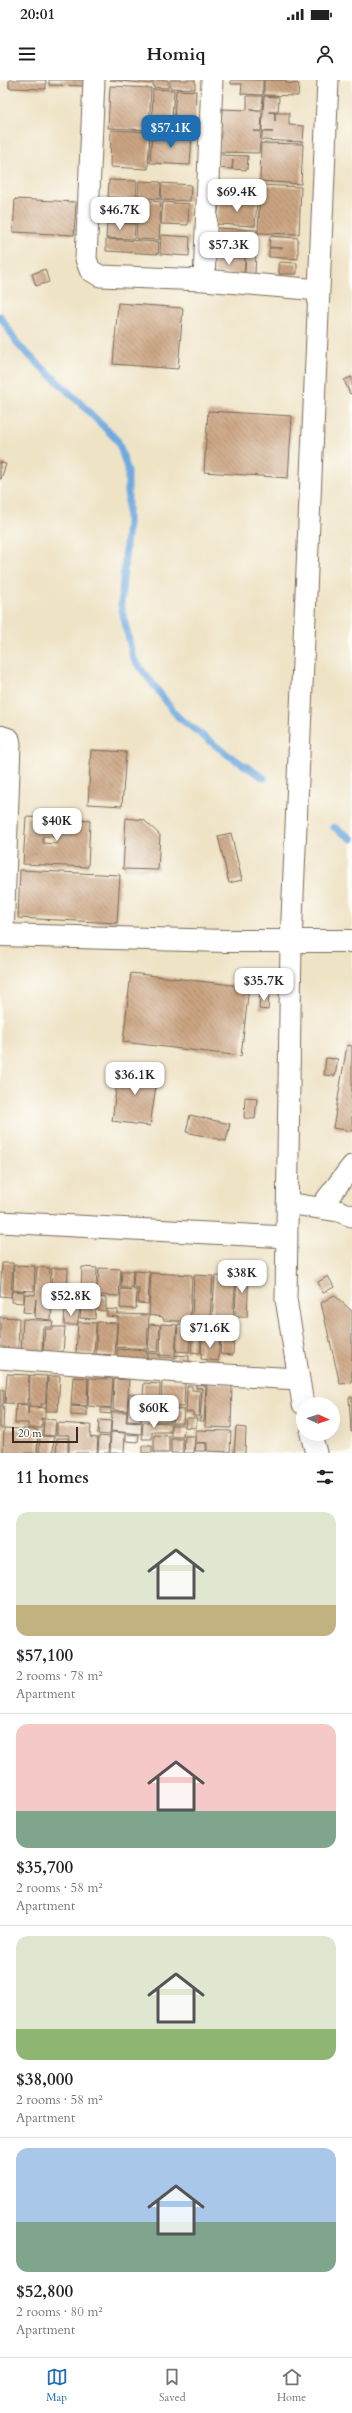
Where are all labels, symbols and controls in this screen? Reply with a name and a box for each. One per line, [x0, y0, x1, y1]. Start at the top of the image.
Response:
text: 20:01 [20, 4, 55, 24]
text: Homiq [147, 42, 205, 67]
icon: menu [16, 43, 38, 65]
icon: person [314, 43, 336, 65]
pin: $57.1K [138, 115, 204, 149]
text: $57.1K [151, 119, 191, 137]
pin: $69.4K [204, 179, 270, 213]
text: $69.4K [217, 183, 257, 201]
pin: $46.7K [87, 197, 153, 231]
text: $46.7K [100, 201, 140, 219]
pin: $57.3K [196, 232, 262, 266]
text: $57.3K [209, 236, 249, 254]
pin: $40K [33, 808, 81, 842]
text: $40K [42, 812, 72, 830]
pin: $35.7K [231, 968, 297, 1002]
text: $35.7K [244, 972, 284, 990]
pin: $36.1K [102, 1062, 168, 1096]
text: $36.1K [115, 1066, 155, 1084]
pin: $38K [218, 1260, 266, 1294]
text: $38K [227, 1264, 257, 1282]
pin: $52.8K [38, 1283, 104, 1317]
text: $52.8K [51, 1287, 91, 1305]
pin: $71.6K [177, 1315, 243, 1349]
text: $71.6K [190, 1319, 230, 1337]
pin: $60K [130, 1395, 178, 1429]
north arrow [296, 1397, 340, 1441]
map controls [296, 1397, 340, 1441]
text: $60K [139, 1399, 169, 1417]
scale bar [12, 1425, 78, 1444]
text: 20 m [18, 1426, 42, 1441]
text: 11 homes [16, 1466, 89, 1489]
icon: filters [314, 1466, 336, 1488]
icon: home [140, 1538, 212, 1610]
text: $57,100 [16, 1644, 73, 1667]
text: 2 rooms · 78 m² [16, 1667, 103, 1685]
text: Apartment [16, 1685, 75, 1703]
icon: home [140, 1750, 212, 1822]
text: $35,700 [16, 1856, 73, 1879]
text: 2 rooms · 58 m² [16, 1879, 103, 1897]
text: Apartment [16, 1897, 75, 1915]
icon: home [140, 1962, 212, 2034]
text: $38,000 [16, 2068, 73, 2091]
text: 2 rooms · 58 m² [16, 2091, 103, 2109]
text: Apartment [16, 2109, 75, 2127]
icon: home [140, 2174, 212, 2246]
text: $52,800 [16, 2280, 73, 2303]
text: 2 rooms · 80 m² [16, 2303, 103, 2321]
text: Apartment [16, 2321, 75, 2339]
tab: Map [46, 2366, 68, 2405]
tab: Saved [159, 2366, 186, 2405]
tab: Home [277, 2366, 306, 2405]

